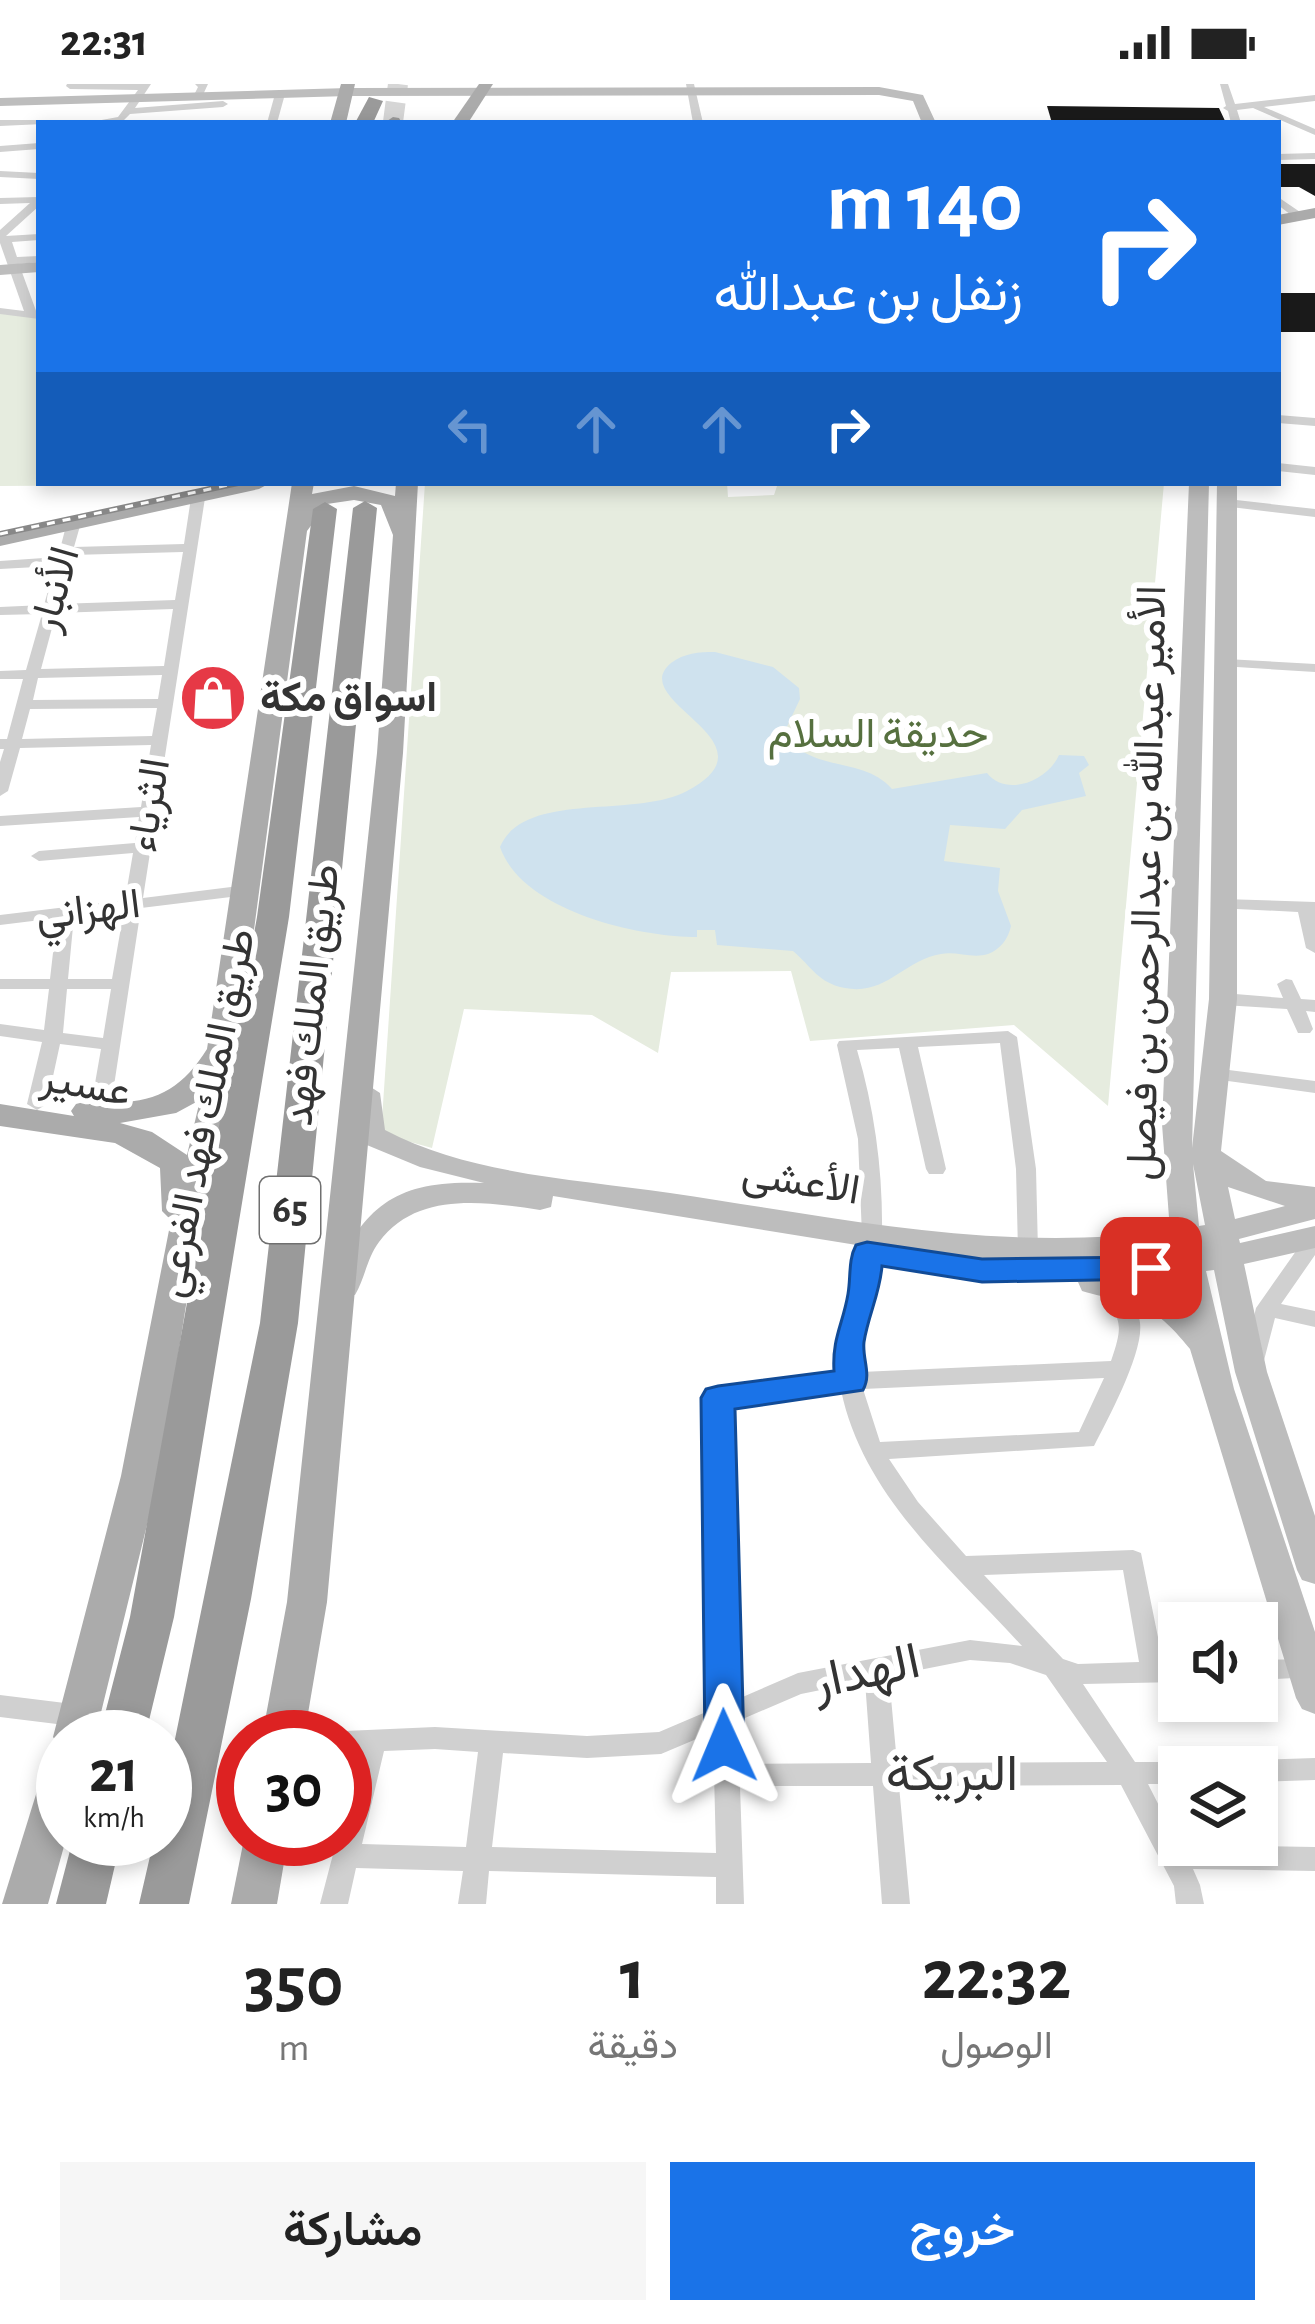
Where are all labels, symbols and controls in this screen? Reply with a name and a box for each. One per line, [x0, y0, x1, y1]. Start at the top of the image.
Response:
text: 22:31 [60, 19, 148, 64]
text: 140 m [826, 162, 1023, 246]
icon: right [1065, 168, 1221, 324]
text: زنفل بن عبدالله [714, 267, 1023, 321]
icon: left [437, 396, 503, 462]
icon: ahead [563, 396, 629, 462]
icon: ahead [689, 396, 755, 462]
icon: right [815, 396, 881, 462]
street label: الأنبار [19, 541, 91, 638]
street label: الأمير عبدالله بن عبدالرحمن بن فيصل [1116, 585, 1177, 1181]
shop icon: اسواق مكة [178, 663, 248, 733]
place label: اسواق مكة [260, 677, 437, 723]
park label: حديقة السلام [768, 713, 988, 760]
street label: الثرياء [121, 755, 181, 855]
street label: طريق الملك فهد [277, 862, 351, 1128]
street label: الهزاني [33, 883, 144, 949]
street label: طريق الملك فهد الفرعي [150, 925, 274, 1303]
street label: عسير [36, 1056, 134, 1117]
street label: الأعشى [739, 1148, 863, 1215]
road number: 65 [260, 1177, 320, 1243]
pin [1100, 1217, 1202, 1319]
icon: arrive [1118, 1235, 1184, 1301]
map controls [1158, 1602, 1278, 1866]
button: sound [1158, 1602, 1278, 1722]
street label: الهدار [807, 1636, 925, 1712]
position arrow [661, 1683, 787, 1809]
speed limit sign: 30 [216, 1710, 372, 1866]
text: 21 [89, 1743, 139, 1803]
button: layers [1158, 1746, 1278, 1866]
street label: البريكة [886, 1749, 1018, 1804]
text: km/h [83, 1803, 145, 1833]
text: 1 [620, 1940, 646, 2012]
text: 22:32 [922, 1940, 1071, 2012]
text: 350 [244, 1947, 344, 2019]
text: دقيقة [588, 2027, 678, 2066]
text: الوصول [940, 2027, 1053, 2066]
text: m [278, 2029, 309, 2068]
button: مشاركة [60, 2162, 646, 2300]
button: خروج [670, 2162, 1255, 2300]

